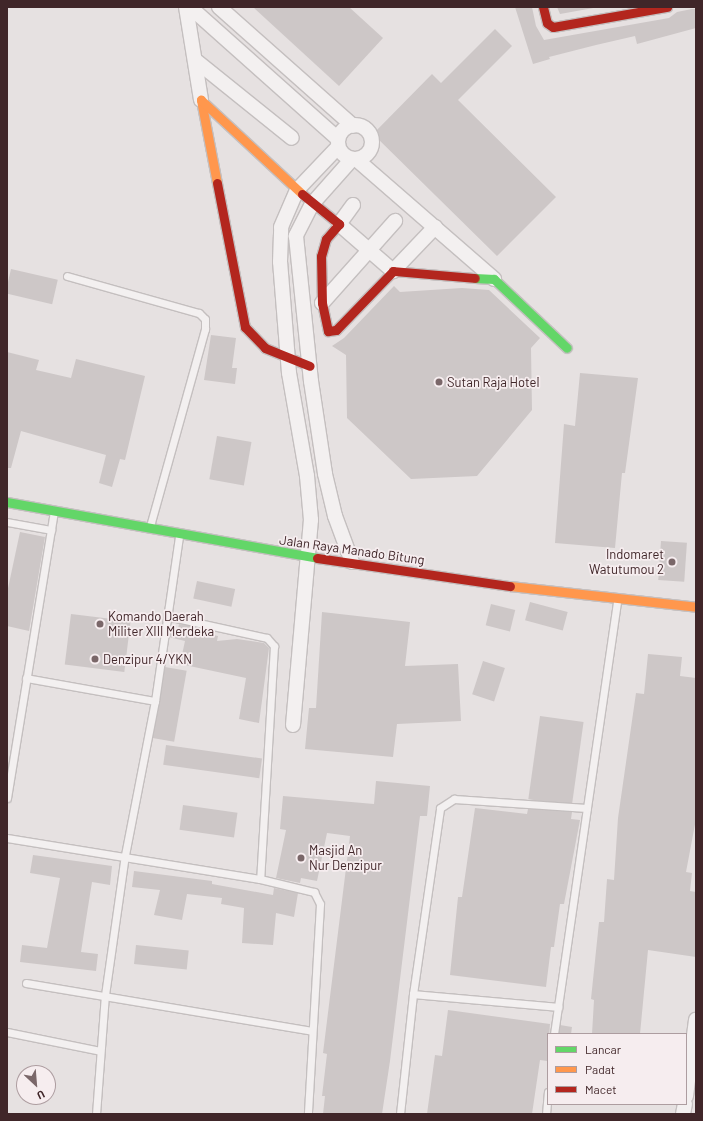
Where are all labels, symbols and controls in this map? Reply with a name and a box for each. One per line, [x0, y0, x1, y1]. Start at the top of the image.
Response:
place label: Sutan Raja Hotel [447, 374, 540, 390]
marker: Sutan Raja Hotel [434, 377, 444, 387]
street label: Jalan Raya Manado Bitung [278, 532, 426, 568]
place label: Indomaret Watutumou 2 [589, 547, 664, 578]
marker: Indomaret Watutumou 2 [667, 557, 677, 567]
place label: Komando Daerah Militer XIII Merdeka [108, 609, 214, 640]
marker: Komando Daerah Militer XIII Merdeka [95, 619, 105, 629]
place label: Denzipur 4/YKN [103, 651, 192, 667]
marker: Denzipur 4/YKN [90, 654, 100, 664]
place label: Masjid An Nur Denzipur [309, 843, 382, 874]
marker: Masjid An Nur Denzipur [296, 853, 306, 863]
legend [547, 1033, 687, 1105]
text: Lancar [585, 1042, 621, 1056]
text: Padat [585, 1062, 615, 1076]
north arrow [16, 1065, 56, 1105]
text: Macet [585, 1082, 617, 1096]
text: U [35, 1088, 47, 1103]

